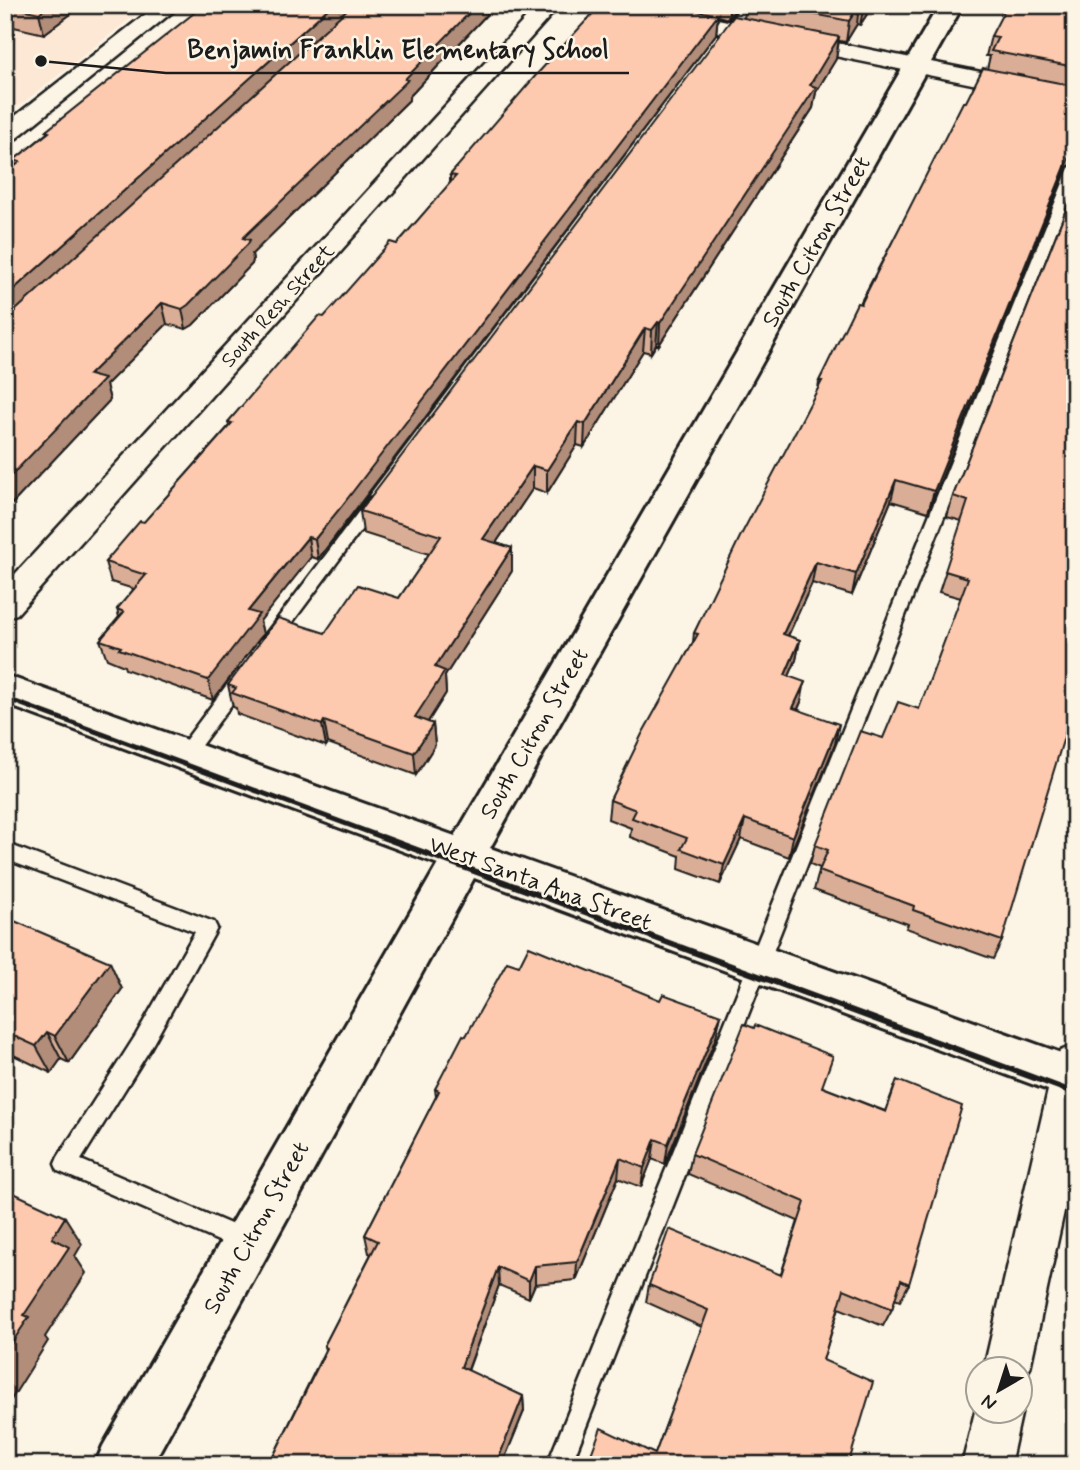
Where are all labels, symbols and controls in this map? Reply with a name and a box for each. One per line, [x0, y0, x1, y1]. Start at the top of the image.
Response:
callout: Benjamin Franklin Elementary School [166, 26, 629, 73]
text: Benjamin Franklin Elementary School [187, 34, 609, 69]
street label: South Citron Street [755, 151, 879, 333]
street label: South Resh Street [215, 238, 341, 374]
street label: South Citron Street [473, 643, 597, 825]
street label: West Santa Ana Street [424, 829, 656, 939]
street label: South Citron Street [197, 1136, 317, 1320]
north arrow [964, 1354, 1034, 1424]
text: N [976, 1388, 1002, 1416]

